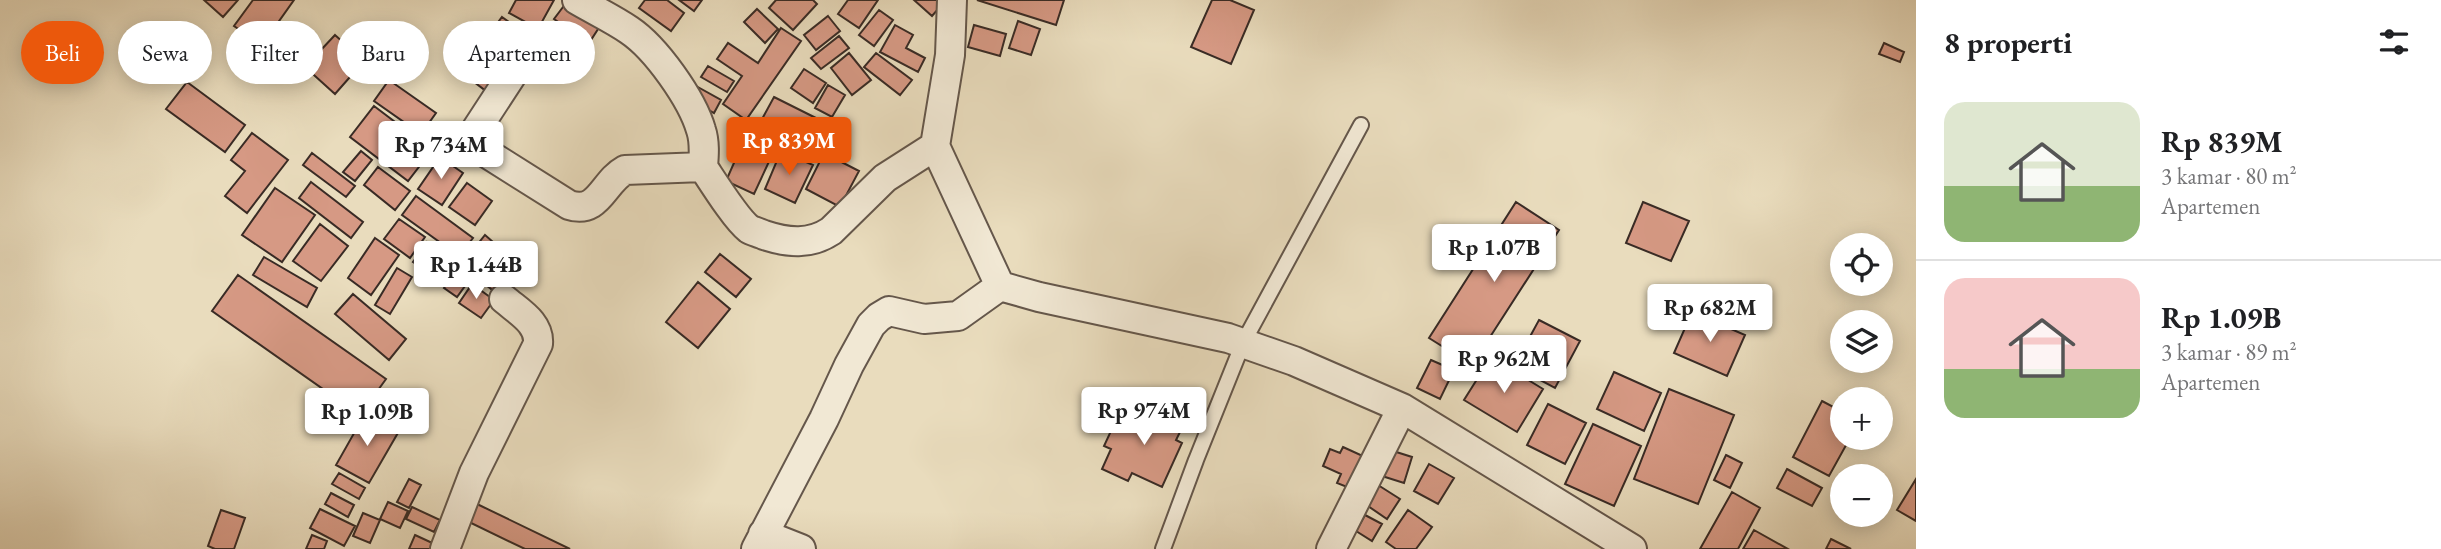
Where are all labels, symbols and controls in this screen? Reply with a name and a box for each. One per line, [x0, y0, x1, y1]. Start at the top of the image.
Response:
chip: Beli [21, 21, 104, 84]
chip: Sewa [118, 21, 212, 84]
chip: Filter [226, 21, 323, 84]
chip: Baru [337, 21, 429, 84]
chip: Apartemen [443, 21, 595, 84]
text: 8 properti [1944, 23, 2072, 62]
icon: filters [2375, 23, 2413, 61]
pin: Rp 839M [724, 118, 854, 177]
pin: Rp 734M [376, 122, 506, 181]
text: Rp 839M [2161, 122, 2283, 161]
text: Rp 839M [742, 125, 836, 155]
text: Rp 734M [394, 129, 488, 159]
icon: home [2000, 130, 2084, 214]
text: 3 kamar · 80 m² [2161, 161, 2297, 191]
text: Apartemen [2161, 191, 2260, 221]
pin: Rp 1.07B [1422, 224, 1566, 284]
text: Rp 1.07B [1448, 232, 1540, 262]
map controls [1830, 233, 1893, 527]
button: locate [1830, 233, 1893, 296]
pin: Rp 1.44B [404, 242, 548, 301]
text: Rp 1.44B [430, 249, 522, 279]
pin: Rp 682M [1645, 284, 1775, 344]
text: Rp 682M [1663, 292, 1757, 322]
text: Rp 1.09B [2161, 298, 2281, 337]
icon: home [2000, 306, 2084, 390]
button: layers [1830, 310, 1893, 373]
pin: Rp 962M [1439, 336, 1569, 395]
text: 3 kamar · 89 m² [2161, 337, 2297, 367]
text: Rp 962M [1457, 343, 1551, 373]
text: Apartemen [2161, 367, 2260, 397]
button: + [1830, 387, 1893, 450]
pin: Rp 1.09B [295, 388, 439, 448]
pin: Rp 974M [1079, 388, 1209, 447]
text: Rp 974M [1097, 395, 1191, 425]
text: Rp 1.09B [321, 396, 413, 426]
button: − [1830, 464, 1893, 527]

